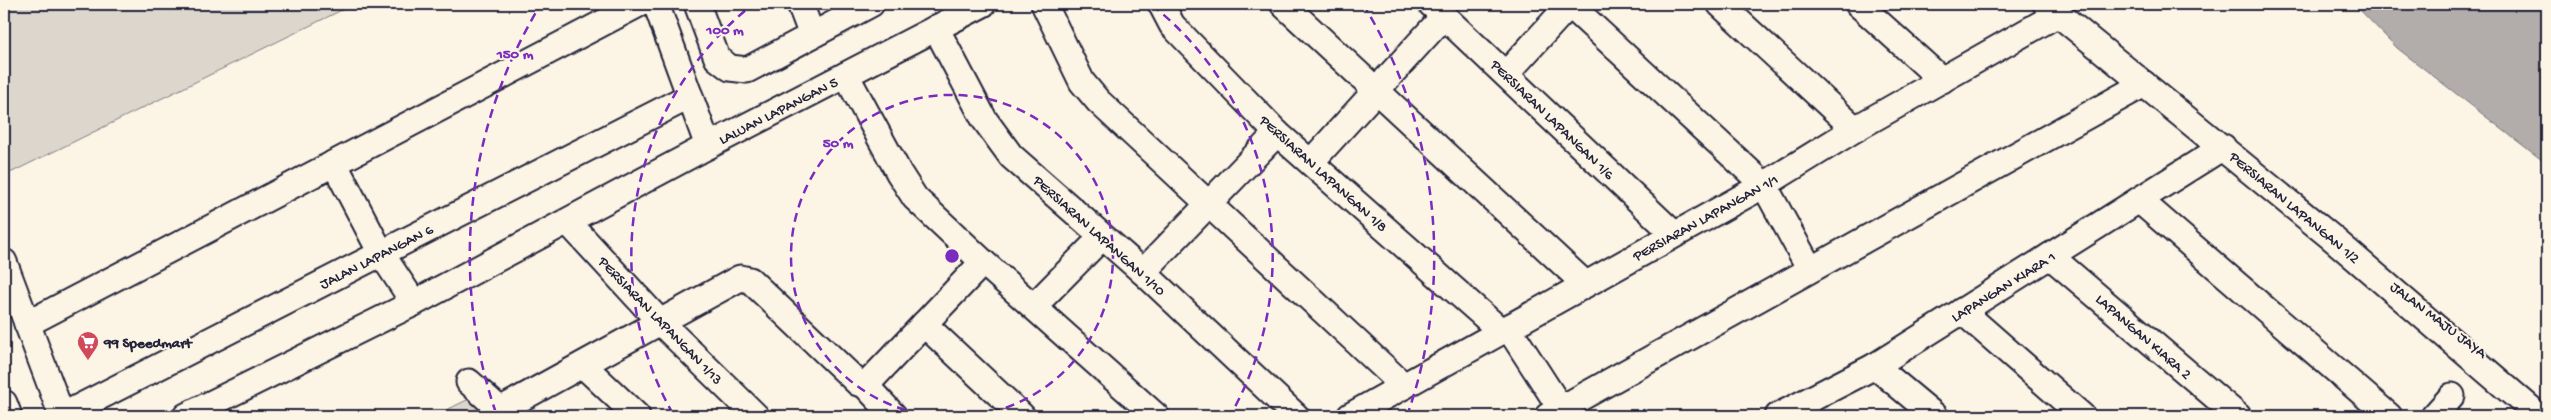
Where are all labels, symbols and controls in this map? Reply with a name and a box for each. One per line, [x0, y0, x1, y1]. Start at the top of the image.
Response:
text: 100 m [705, 22, 744, 40]
text: 150 m [496, 46, 534, 64]
street label: PERSIARAN LAPANGAN 1/6 [1485, 56, 1618, 185]
street label: LALUAN LAPANGAN 5 [716, 74, 842, 150]
street label: PERSIARAN LAPANGAN 1/8 [1254, 112, 1390, 237]
text: 50 m [823, 135, 854, 153]
street label: PERSIARAN LAPANGAN 1/2 [2224, 148, 2363, 268]
street label: PERSIARAN LAPANGAN 1/1 [1629, 171, 1782, 267]
street label: PERSIARAN LAPANGAN 1/10 [1028, 172, 1169, 301]
street label: JALAN LAPANGAN 6 [317, 221, 437, 294]
centre of rings [943, 247, 961, 265]
street label: LAPANGAN KIARA 1 [1948, 248, 2060, 327]
street label: PERSIARAN LAPANGAN 1/13 [593, 253, 726, 389]
street label: JALAN MAJU JAYA [2386, 278, 2491, 364]
street label: LAPANGAN KIARA 2 [2091, 291, 2194, 384]
supermarket icon: 99 Speedmart [76, 330, 100, 361]
place label: 99 Speedmart [103, 335, 193, 353]

